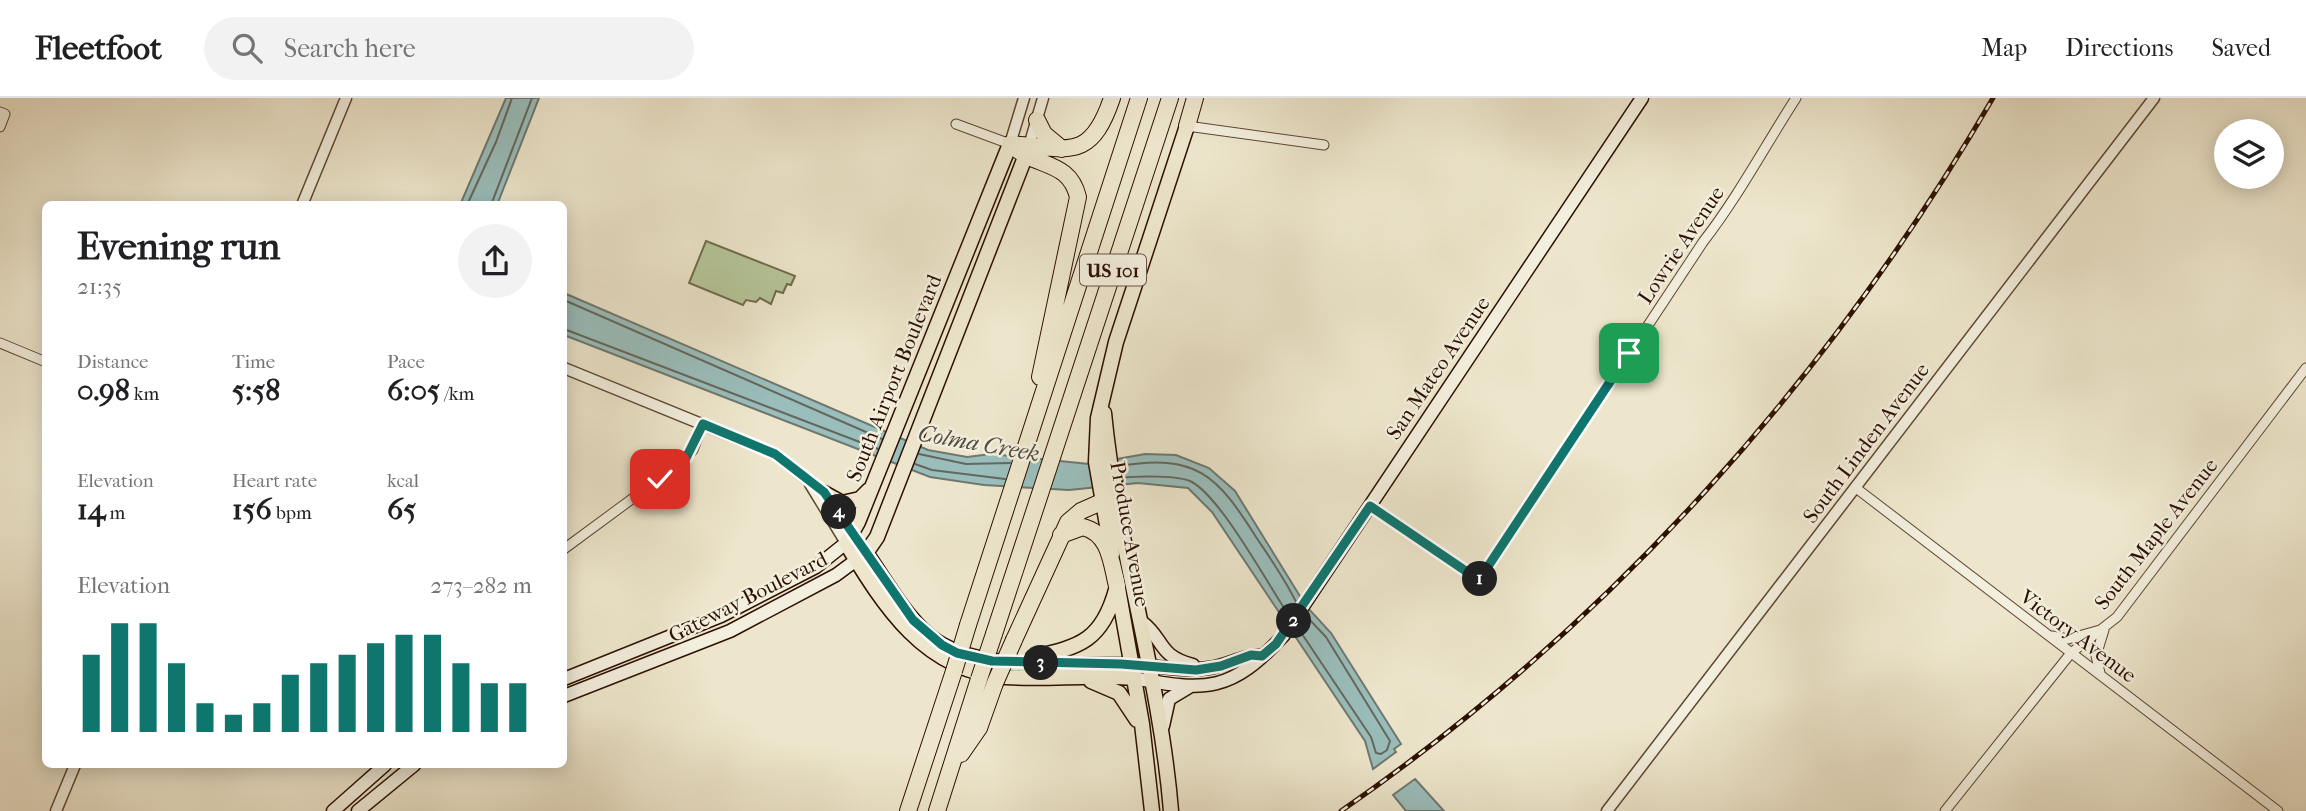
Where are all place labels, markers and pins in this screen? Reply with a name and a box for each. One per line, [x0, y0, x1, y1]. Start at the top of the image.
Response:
pin [1599, 323, 1659, 383]
pin [630, 449, 690, 509]
pin: 4 [822, 494, 856, 530]
pin: 1 [1462, 561, 1498, 596]
pin: 2 [1276, 603, 1312, 638]
pin: 3 [1024, 646, 1058, 680]

